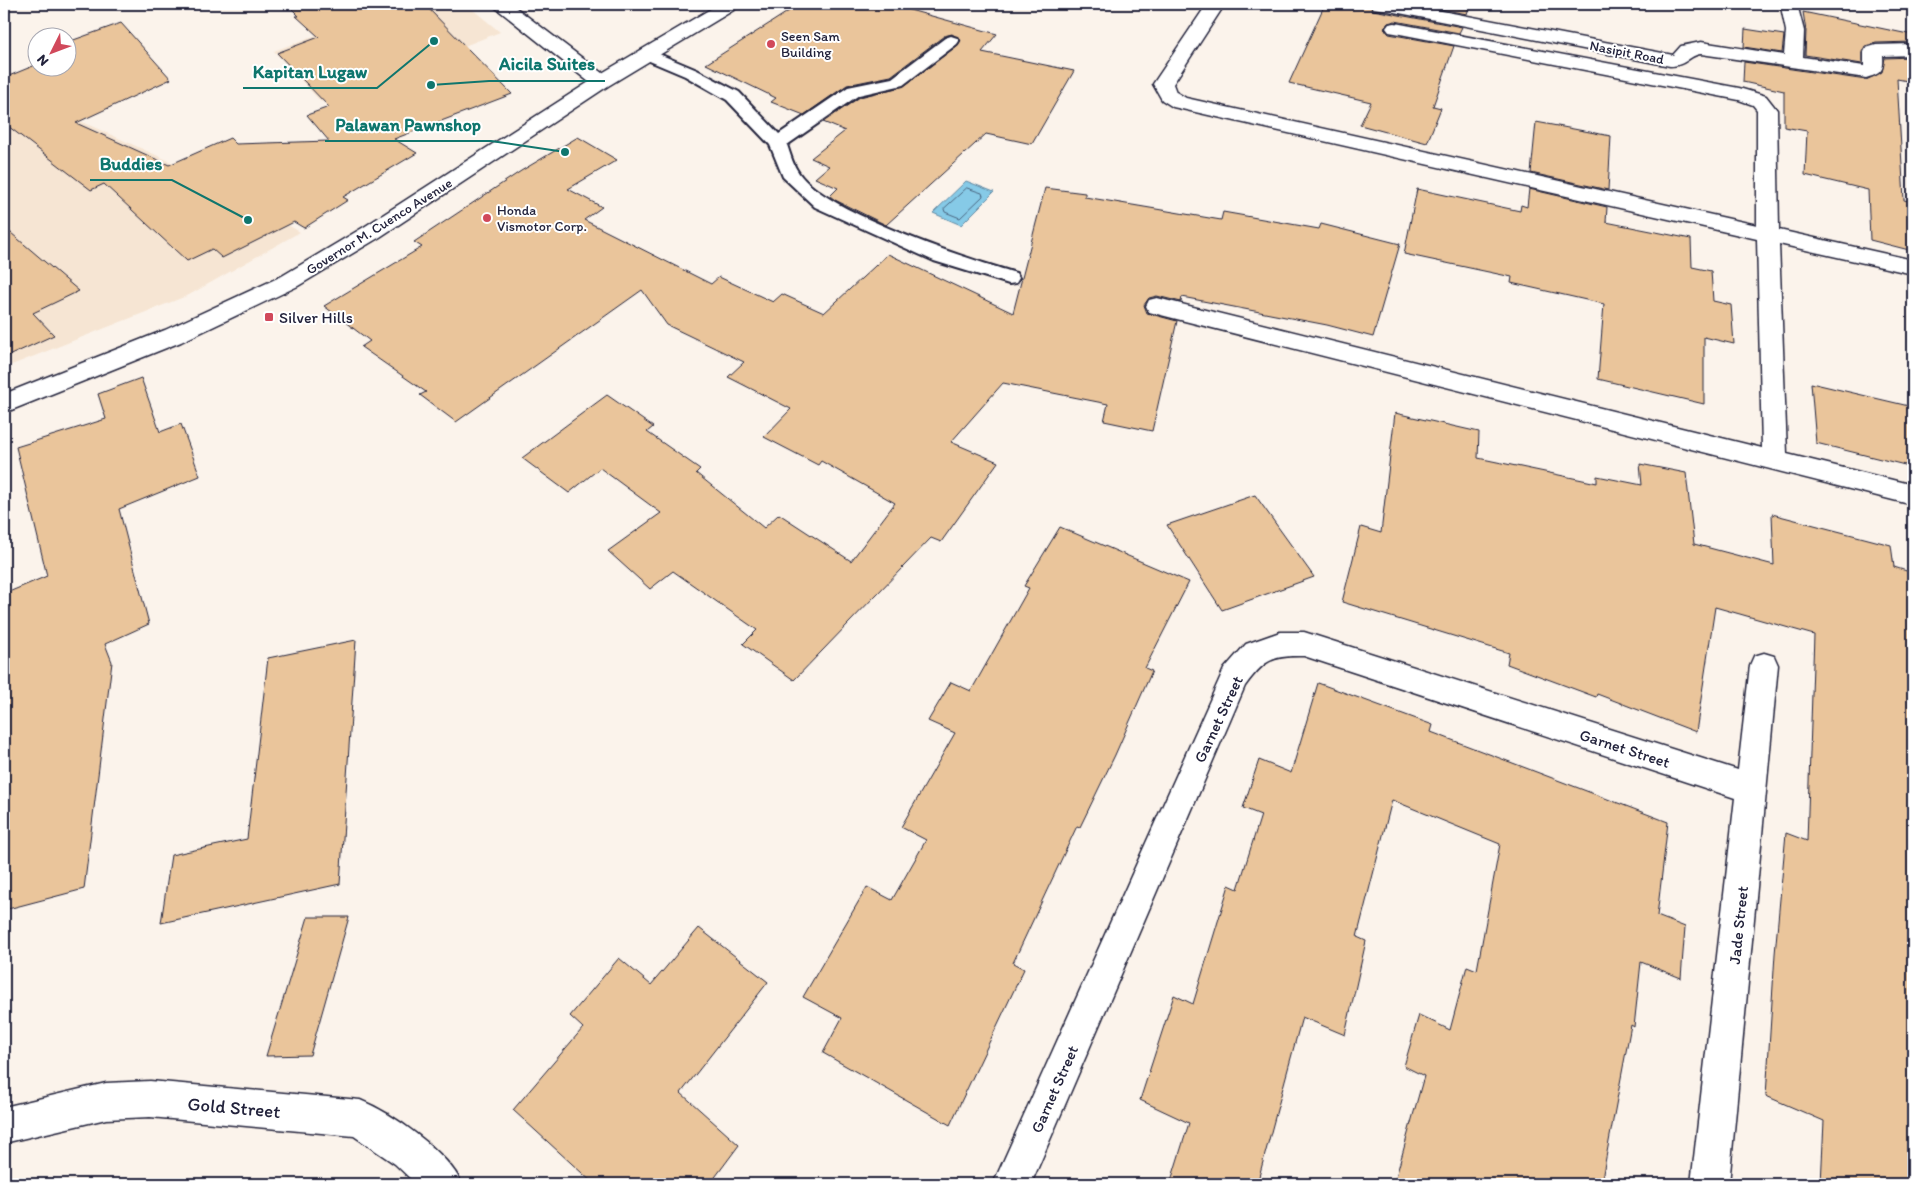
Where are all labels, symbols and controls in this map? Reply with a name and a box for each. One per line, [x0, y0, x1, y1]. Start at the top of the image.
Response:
north arrow [28, 28, 78, 78]
place label: Seen Sam Building [781, 28, 840, 61]
street label: Nasipit Road [1588, 37, 1666, 68]
marker: Seen Sam Building [765, 38, 777, 50]
callout: Aicila Suites [489, 48, 605, 81]
text: N [33, 51, 52, 70]
text: Aicila Suites [498, 53, 595, 75]
callout: Kapitan Lugaw [243, 55, 377, 88]
text: Kapitan Lugaw [253, 61, 368, 83]
callout: Palawan Pawnshop [325, 108, 491, 141]
text: Palawan Pawnshop [335, 114, 481, 136]
callout: Buddies [90, 147, 172, 180]
text: Buddies [100, 153, 162, 175]
street label: Governor M. Cuenco Avenue [303, 174, 456, 278]
place label: Honda Vismotor Corp. [497, 202, 587, 235]
marker: Honda Vismotor Corp. [481, 212, 493, 224]
place label: Silver Hills [279, 308, 353, 327]
marker: Silver Hills [263, 311, 275, 323]
street label: Garnet Street [1190, 673, 1247, 766]
street label: Garnet Street [1577, 725, 1672, 772]
street label: Jade Street [1725, 885, 1752, 965]
street label: Garnet Street [1027, 1042, 1082, 1136]
street label: Gold Street [187, 1092, 281, 1123]

